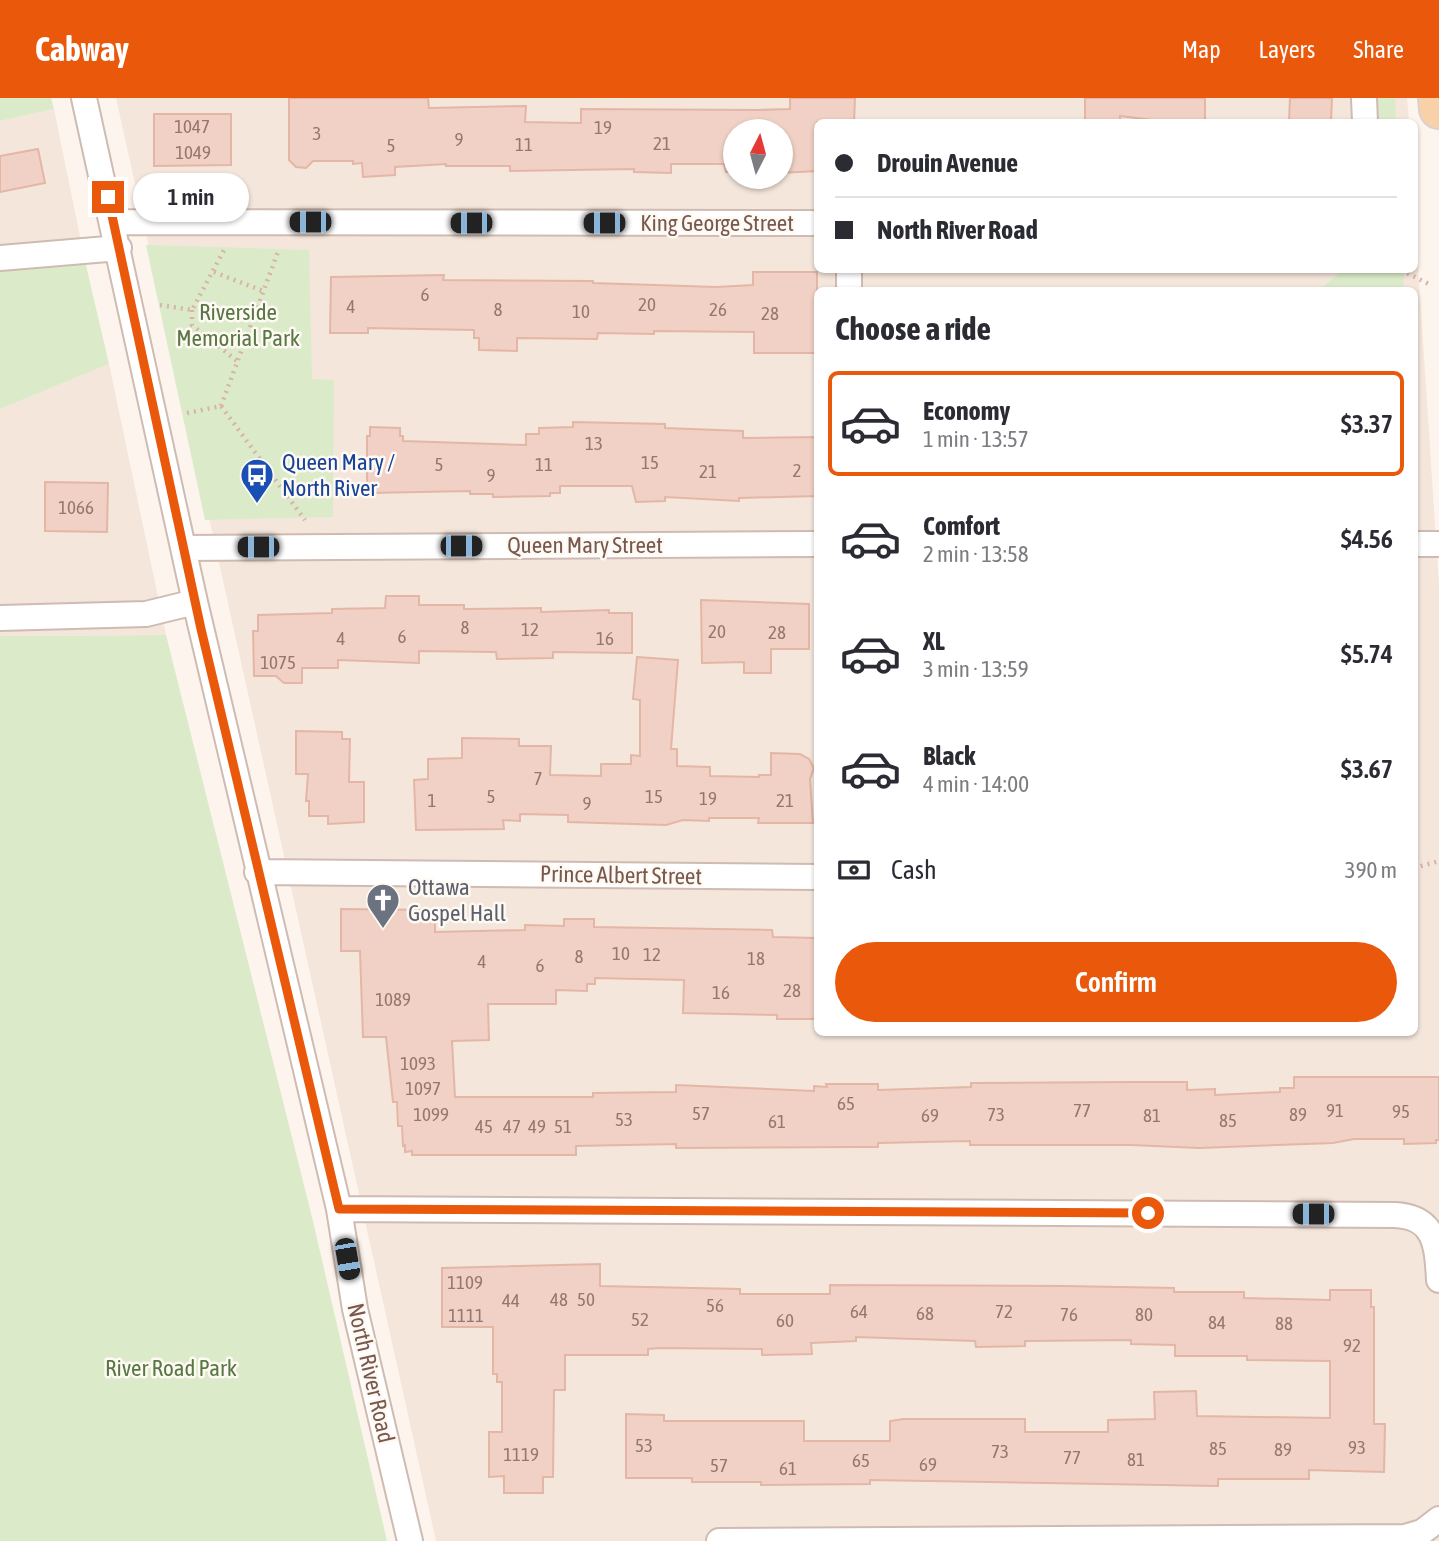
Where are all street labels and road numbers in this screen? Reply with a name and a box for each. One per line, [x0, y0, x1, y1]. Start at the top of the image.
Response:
street label: King George Street [640, 210, 794, 236]
street label: Queen Mary Street [507, 532, 663, 558]
street label: Prince Albert Street [540, 861, 702, 889]
street label: North River Road [342, 1301, 400, 1445]

